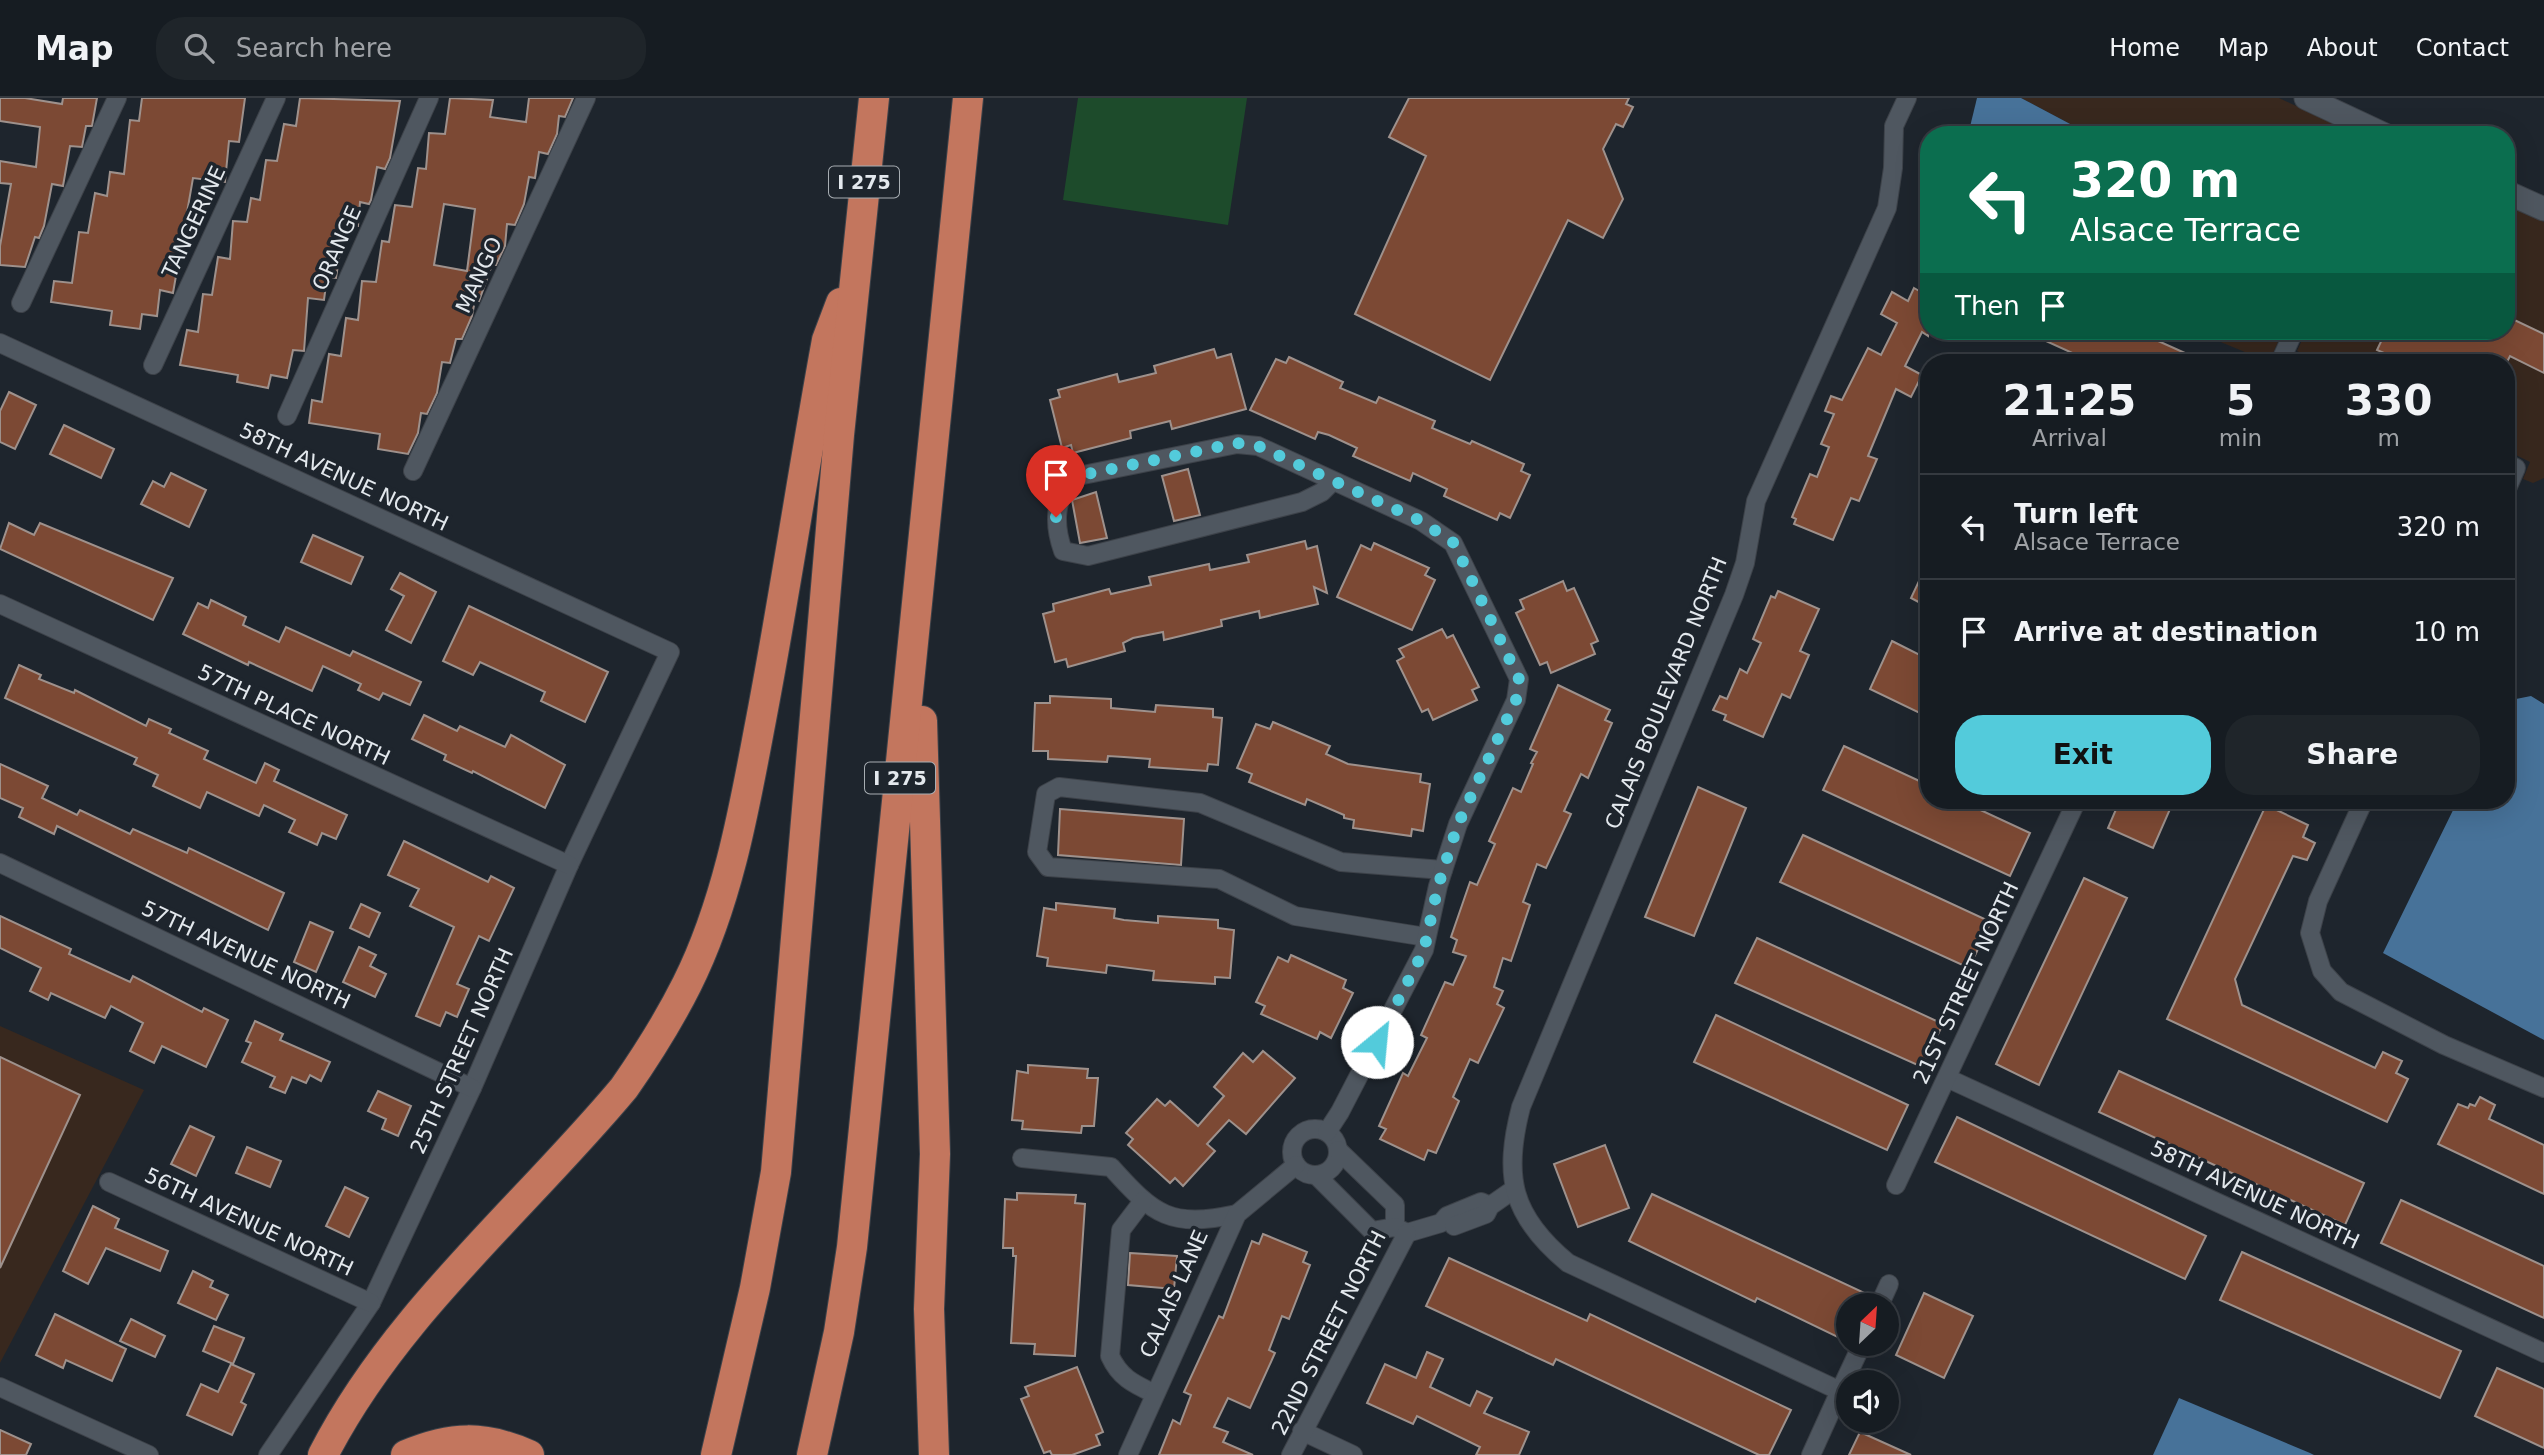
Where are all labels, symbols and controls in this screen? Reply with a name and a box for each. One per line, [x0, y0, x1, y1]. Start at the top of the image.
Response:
search box [156, 17, 646, 80]
text: Map [35, 29, 114, 68]
icon: search [180, 29, 218, 67]
text: Search here [236, 33, 392, 63]
text: Home [2109, 34, 2180, 62]
text: Map [2218, 34, 2269, 62]
text: About [2307, 34, 2378, 62]
text: Contact [2416, 34, 2509, 62]
text: 320 m [2070, 152, 2240, 209]
icon: left [1955, 154, 2046, 245]
street label: TANGERINE [157, 162, 230, 283]
road number: I 275 [829, 166, 899, 198]
street label: ORANGE [308, 202, 366, 294]
text: Alsace Terrace [2070, 211, 2301, 249]
street label: MANGO [451, 233, 507, 317]
icon: arrive [2034, 287, 2072, 325]
text: Then [1955, 291, 2020, 321]
text: 21:25 [2003, 376, 2136, 425]
text: 5 [2226, 376, 2255, 425]
text: 330 [2345, 376, 2432, 425]
street label: 58TH AVENUE NORTH [236, 418, 452, 536]
text: Arrival [2032, 425, 2107, 451]
text: min [2219, 425, 2262, 451]
text: m [2377, 425, 2400, 451]
pin [1026, 445, 1086, 517]
icon: arrive [1037, 456, 1075, 494]
text: Turn left [2014, 499, 2138, 529]
icon: left [1955, 508, 1993, 546]
text: 320 m [2397, 512, 2480, 542]
text: Alsace Terrace [2014, 529, 2180, 555]
street label: CALAIS BOULEVARD NORTH [1600, 553, 1732, 833]
icon: arrive [1955, 613, 1993, 651]
text: Arrive at destination [2014, 617, 2318, 647]
text: 10 m [2413, 617, 2480, 647]
street label: 57TH PLACE NORTH [194, 660, 394, 770]
button: Exit [1955, 715, 2211, 795]
button: Share [2225, 715, 2480, 795]
road number: I 275 [865, 762, 935, 793]
street label: 21ST STREET NORTH [1909, 878, 2023, 1088]
street label: 57TH AVENUE NORTH [138, 896, 354, 1014]
street label: 25TH STREET NORTH [406, 944, 518, 1158]
position arrow [1340, 1005, 1414, 1079]
street label: 58TH AVENUE NORTH [2147, 1136, 2363, 1254]
street label: 56TH AVENUE NORTH [141, 1163, 357, 1281]
street label: CALAIS LANE [1135, 1226, 1213, 1362]
street label: 22ND STREET NORTH [1267, 1227, 1391, 1439]
north arrow [1836, 1293, 1899, 1356]
map controls [1836, 1293, 1899, 1433]
button: sound [1836, 1370, 1899, 1433]

